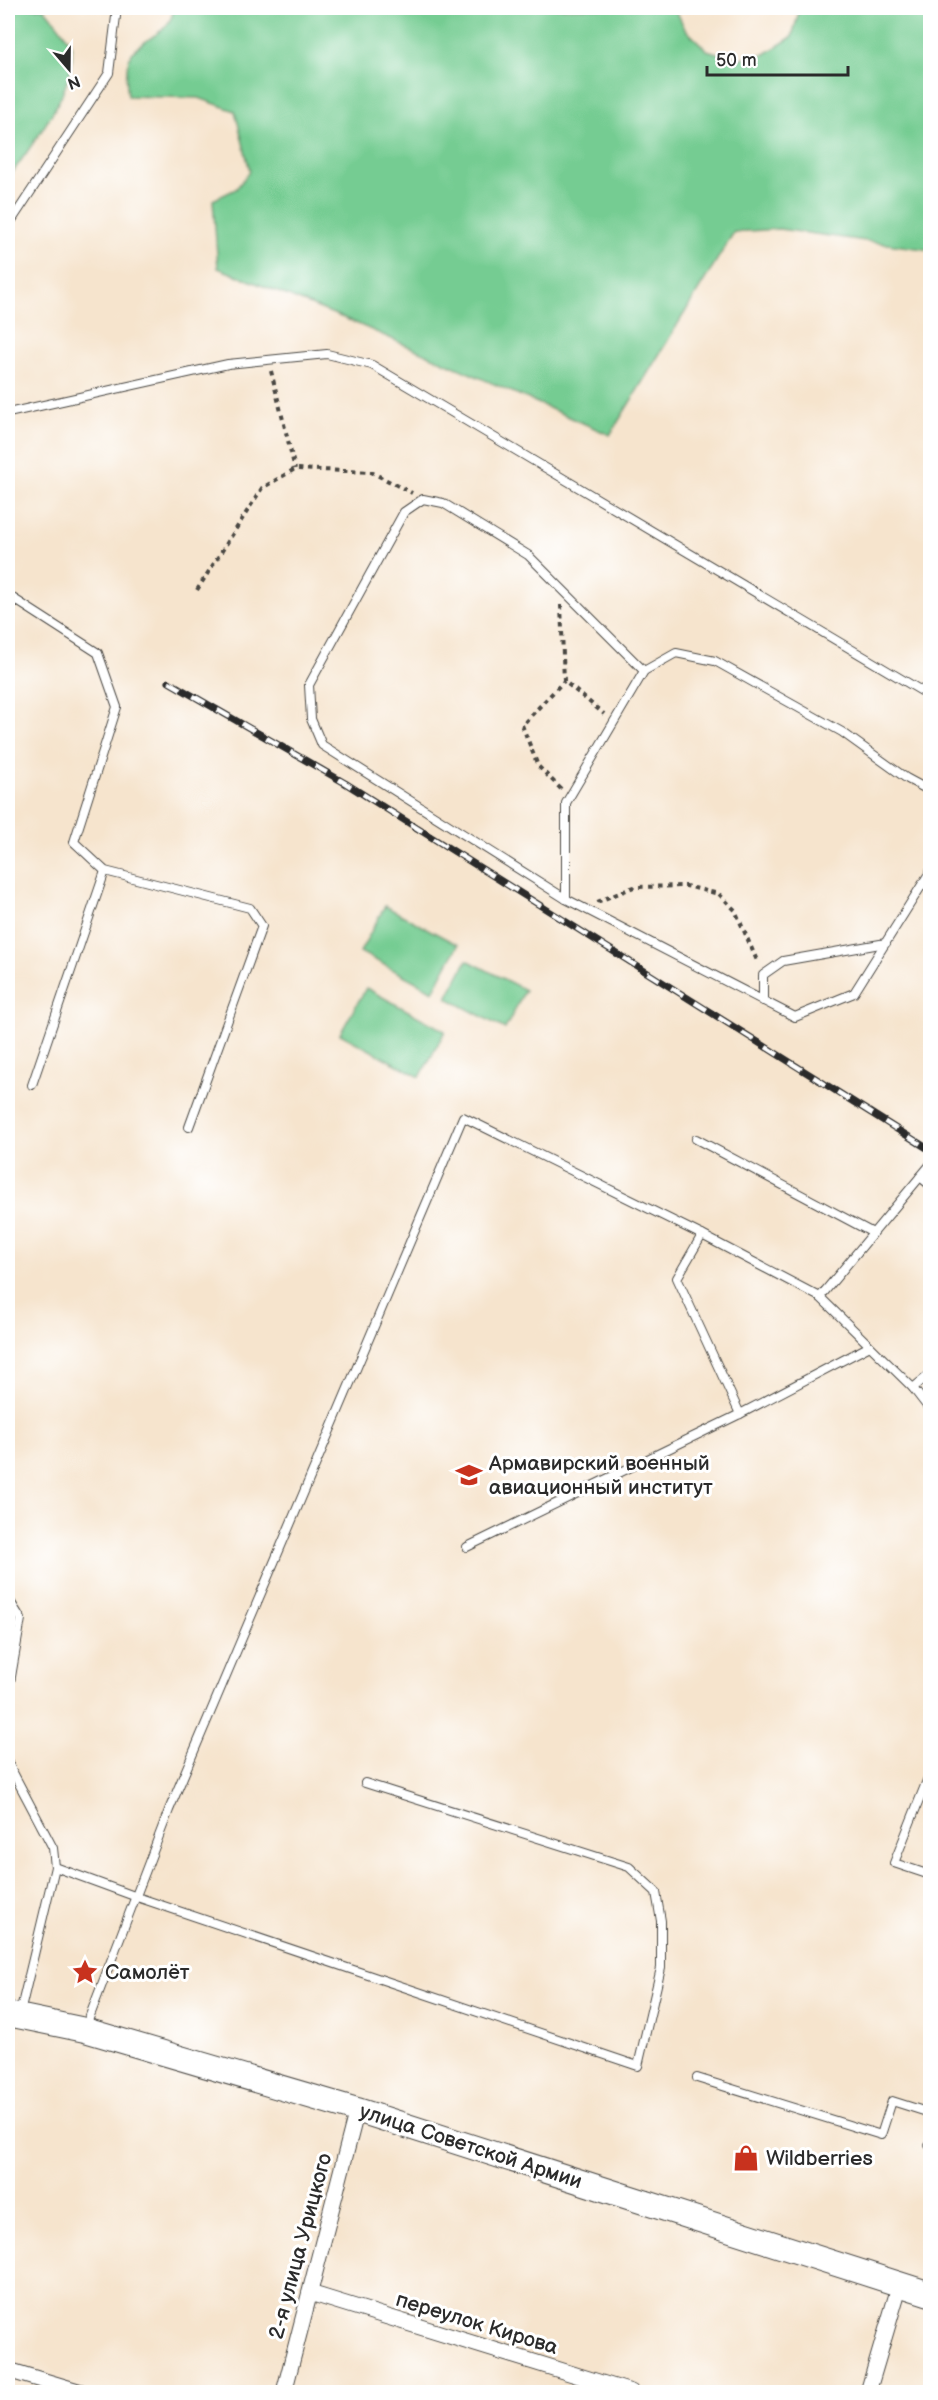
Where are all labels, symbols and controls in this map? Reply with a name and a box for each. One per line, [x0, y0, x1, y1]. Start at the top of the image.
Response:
north arrow [39, 39, 99, 99]
scale bar [707, 39, 848, 77]
text: 50 m [716, 50, 757, 71]
text: N [65, 71, 83, 93]
place label: Армавирский военный авиационный институт [488, 1451, 713, 1500]
school or university icon: Армавирский военный авиационный институт [454, 1460, 484, 1490]
place icon: Самолёт [70, 1957, 100, 1987]
place label: Самолёт [105, 1960, 190, 1985]
street label: улица Советской Армии [356, 2099, 585, 2194]
shop icon: Wildberries [731, 2143, 761, 2173]
place label: Wildberries [766, 2146, 873, 2171]
street label: 2-я улица Урицкого [264, 2150, 337, 2342]
street label: переулок Кирова [393, 2287, 562, 2360]

